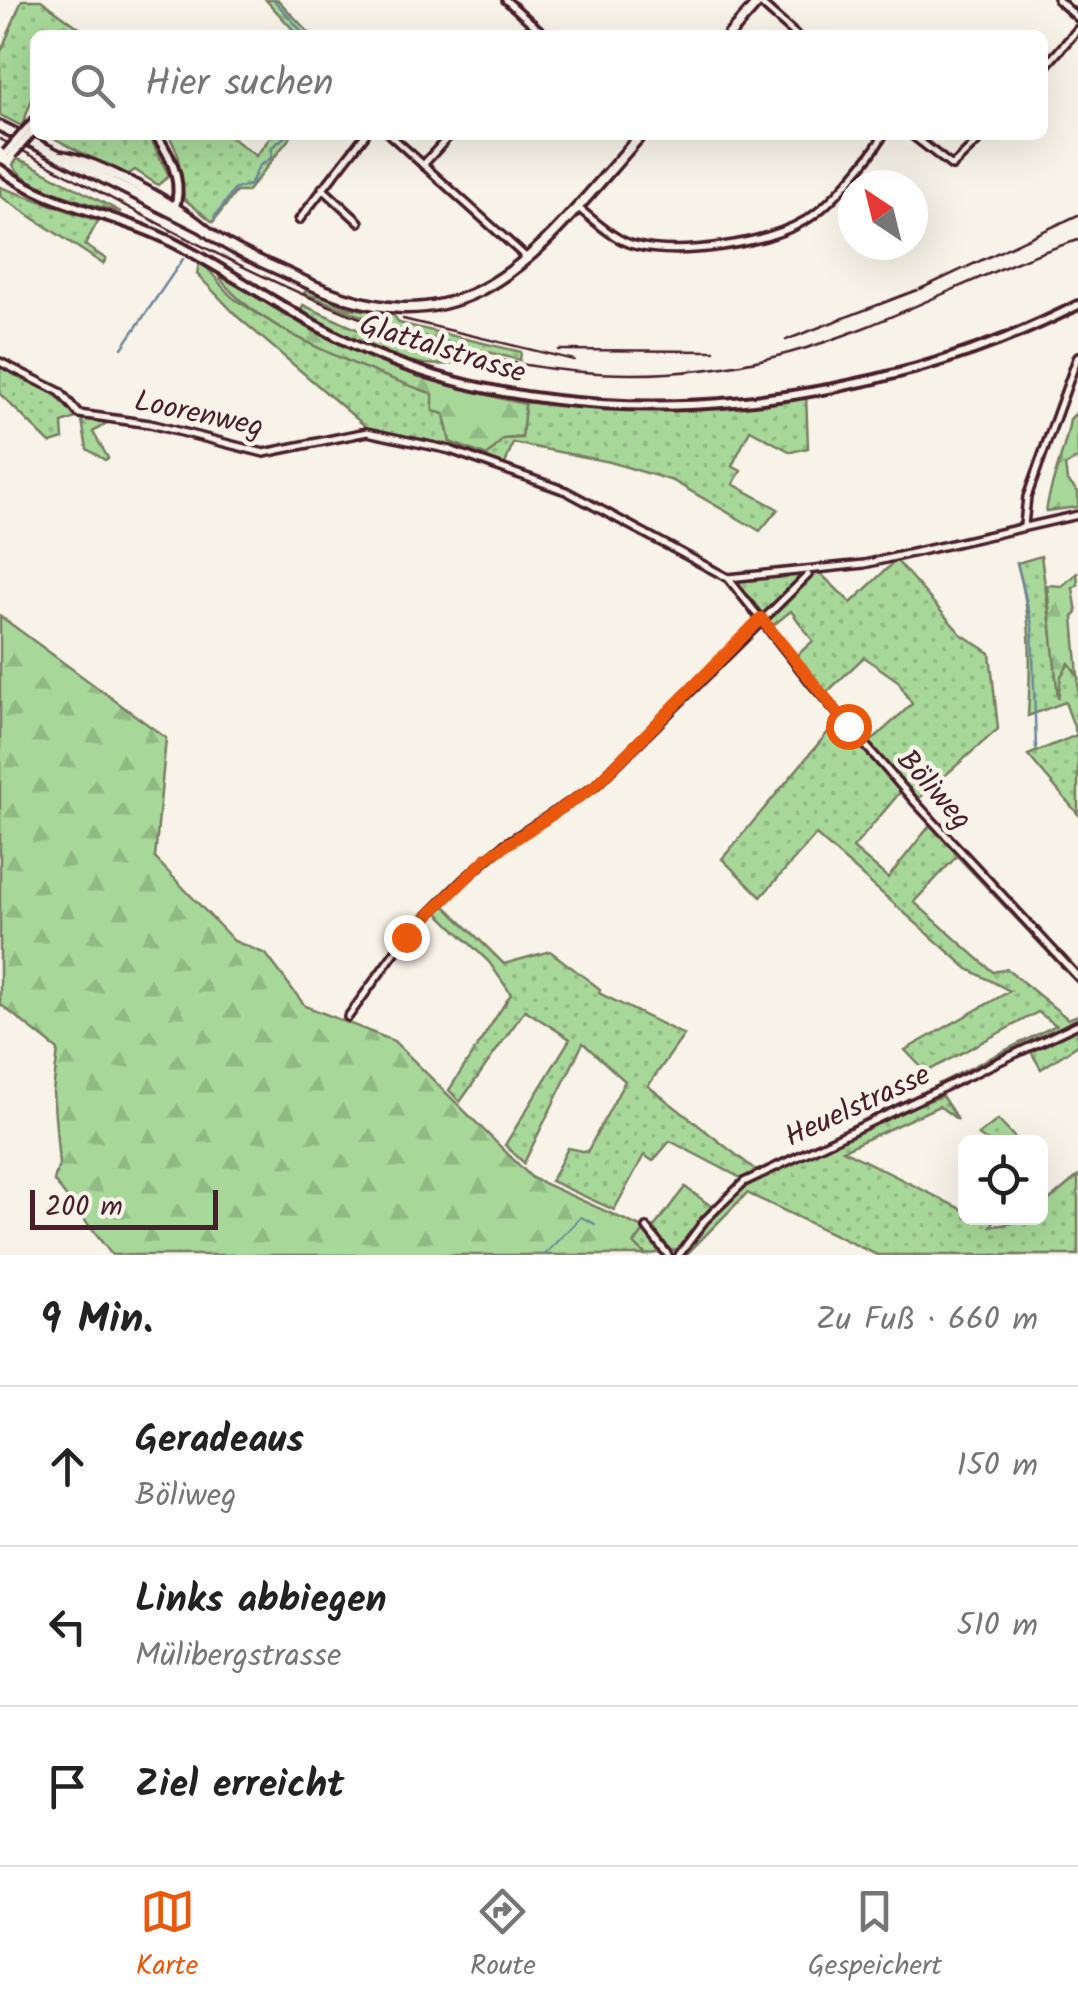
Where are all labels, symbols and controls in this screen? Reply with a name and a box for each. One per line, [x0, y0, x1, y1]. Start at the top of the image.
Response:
search box [30, 30, 1048, 140]
text: Hier suchen [145, 55, 334, 115]
icon: search [65, 58, 120, 113]
north arrow [838, 170, 928, 260]
street label: Glattalstrasse [353, 302, 532, 398]
street label: Loorenweg [130, 378, 268, 452]
route start [826, 704, 872, 750]
street label: Böliweg [884, 739, 983, 842]
route end [384, 915, 430, 961]
street label: Heuelstrasse [777, 1052, 939, 1162]
map controls [958, 1135, 1048, 1225]
button: locate [958, 1135, 1048, 1225]
scale bar [30, 1185, 218, 1230]
text: 200 m [45, 1185, 123, 1230]
text: 9 Min. [40, 1287, 153, 1354]
text: Zu Fuß · 660 m [816, 1295, 1038, 1346]
text: Geradeaus [135, 1411, 304, 1471]
icon: ahead [40, 1439, 95, 1494]
text: 150 m [956, 1441, 1038, 1492]
text: Böliweg [135, 1471, 236, 1522]
text: Links abbiegen [135, 1571, 387, 1631]
icon: left [40, 1599, 95, 1654]
text: 510 m [956, 1601, 1038, 1652]
text: Mülibergstrasse [135, 1631, 341, 1682]
text: Ziel erreicht [135, 1756, 344, 1816]
icon: arrive [40, 1759, 95, 1814]
tab: Karte [136, 1884, 198, 1989]
tab: Route [470, 1884, 536, 1989]
tab: Gespeichert [808, 1884, 942, 1989]

